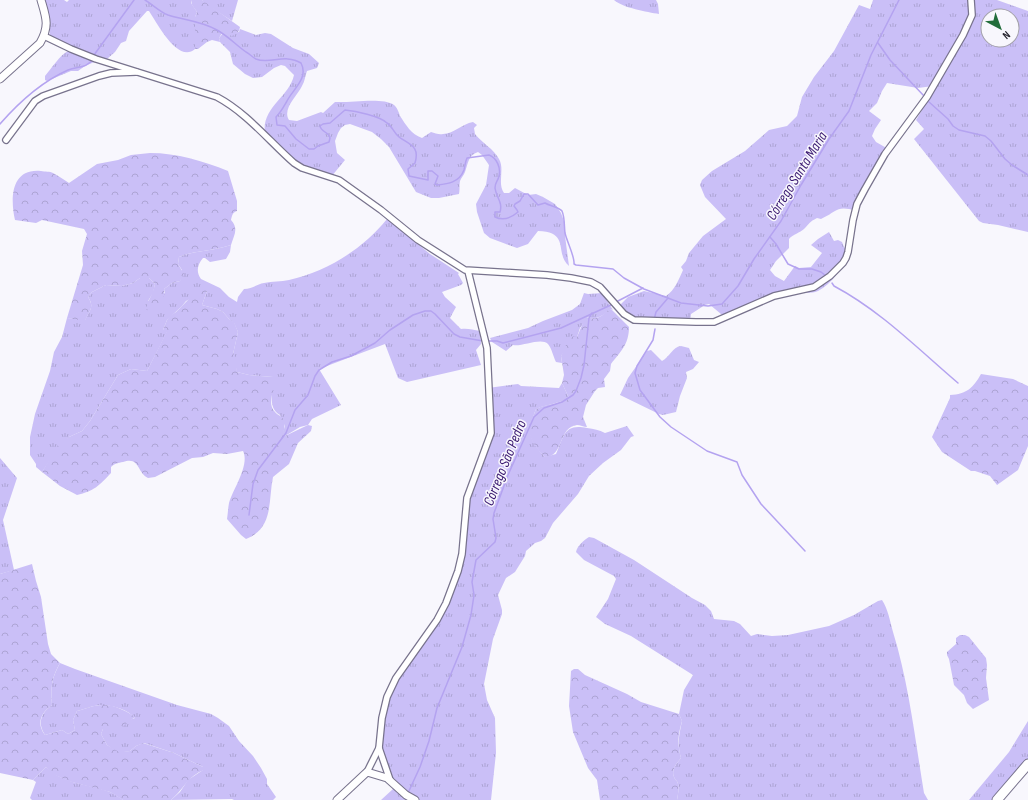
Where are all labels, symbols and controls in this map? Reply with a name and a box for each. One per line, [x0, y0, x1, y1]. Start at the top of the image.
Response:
north arrow [980, 8, 1020, 48]
text: N [1000, 28, 1013, 42]
water label: Córrego Santa Maria [762, 128, 832, 224]
water label: Córrego São Pedro [479, 417, 531, 509]

